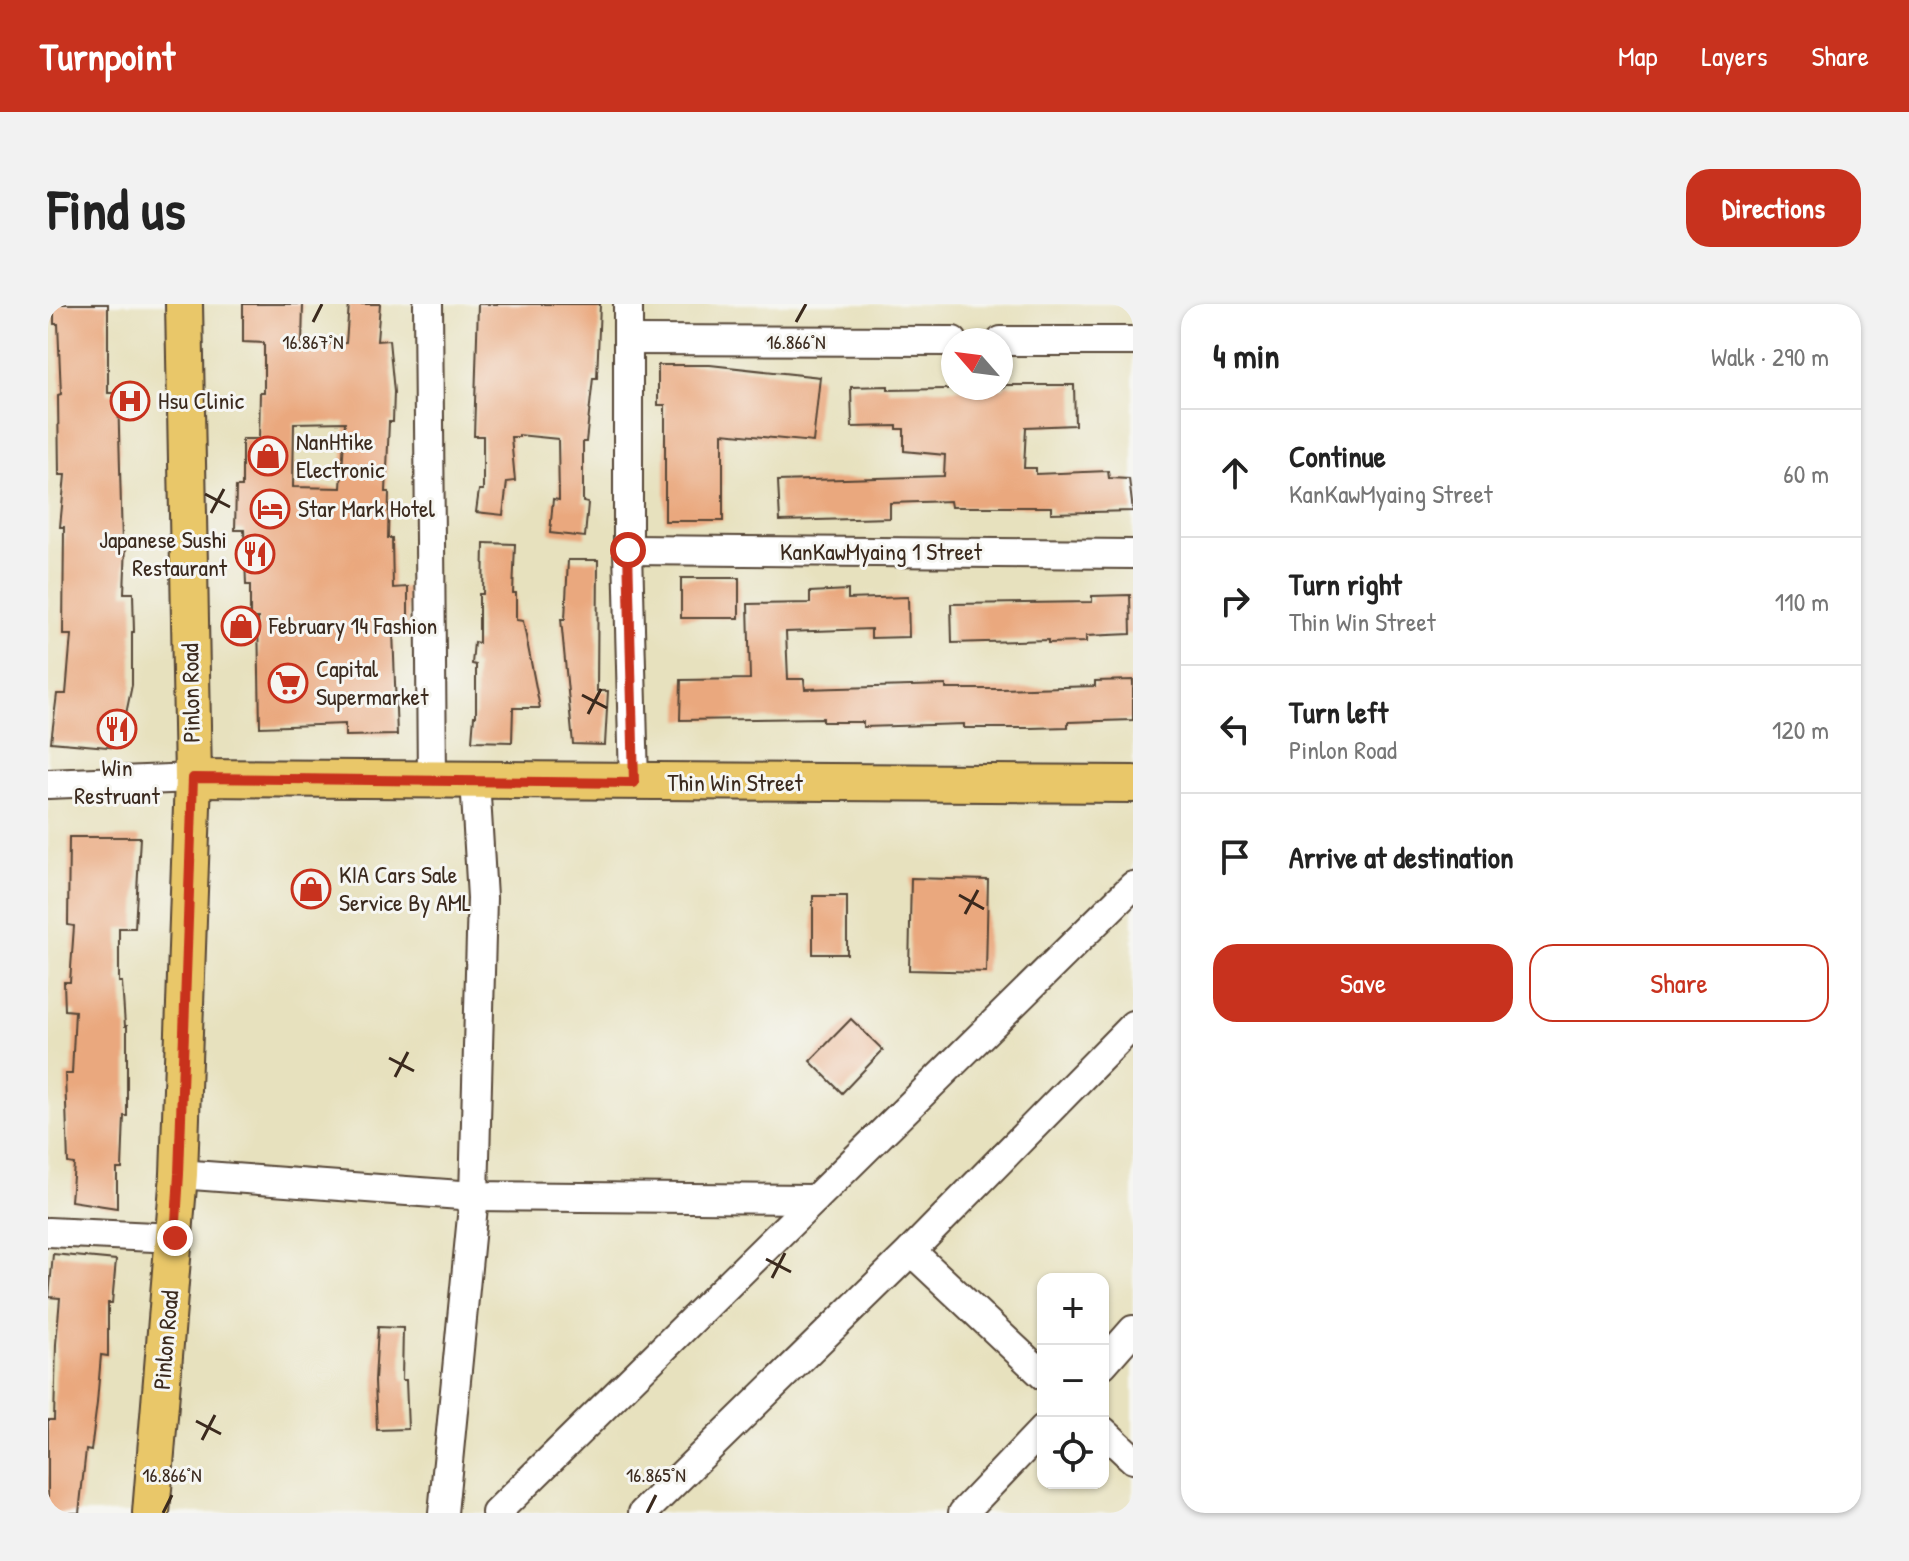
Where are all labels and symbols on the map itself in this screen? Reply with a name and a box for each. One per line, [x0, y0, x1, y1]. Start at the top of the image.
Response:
text: 16.867°N [282, 328, 344, 355]
text: 16.866°N [766, 328, 826, 355]
north arrow [941, 328, 1013, 400]
hospital icon: Hsu Clinic [109, 380, 151, 422]
place label: Hsu Clinic [158, 384, 245, 416]
place label: NanHtike Electronic [296, 425, 385, 485]
shop icon: NanHtike Electronic [247, 435, 289, 477]
hotel icon: Star Mark Hotel [249, 488, 291, 530]
place label: Star Mark Hotel [298, 492, 436, 524]
place label: Japanese Sushi Restaurant [99, 523, 228, 583]
route start [610, 532, 646, 568]
restaurant icon: Japanese Sushi Restaurant [234, 533, 276, 575]
street label: KanKawMyaing 1 Street [780, 535, 983, 567]
shop icon: February 14 Fashion [220, 605, 262, 647]
place label: February 14 Fashion [268, 609, 437, 641]
street label: Pinlon Road [173, 643, 207, 743]
place label: Capital Supermarket [316, 652, 429, 712]
supermarket icon: Capital Supermarket [267, 662, 309, 704]
restaurant icon: Win Restruant [96, 708, 138, 750]
place label: Win Restruant [74, 751, 160, 811]
street label: Thin Win Street [667, 766, 803, 798]
place label: KIA Cars Sale Service By AML [339, 858, 471, 918]
shop icon: KIA Cars Sale Service By AML [290, 868, 332, 910]
route end [157, 1220, 193, 1256]
street label: Pinlon Road [145, 1289, 185, 1391]
text: 16.866°N [142, 1461, 202, 1488]
text: 16.865°N [626, 1461, 686, 1488]

